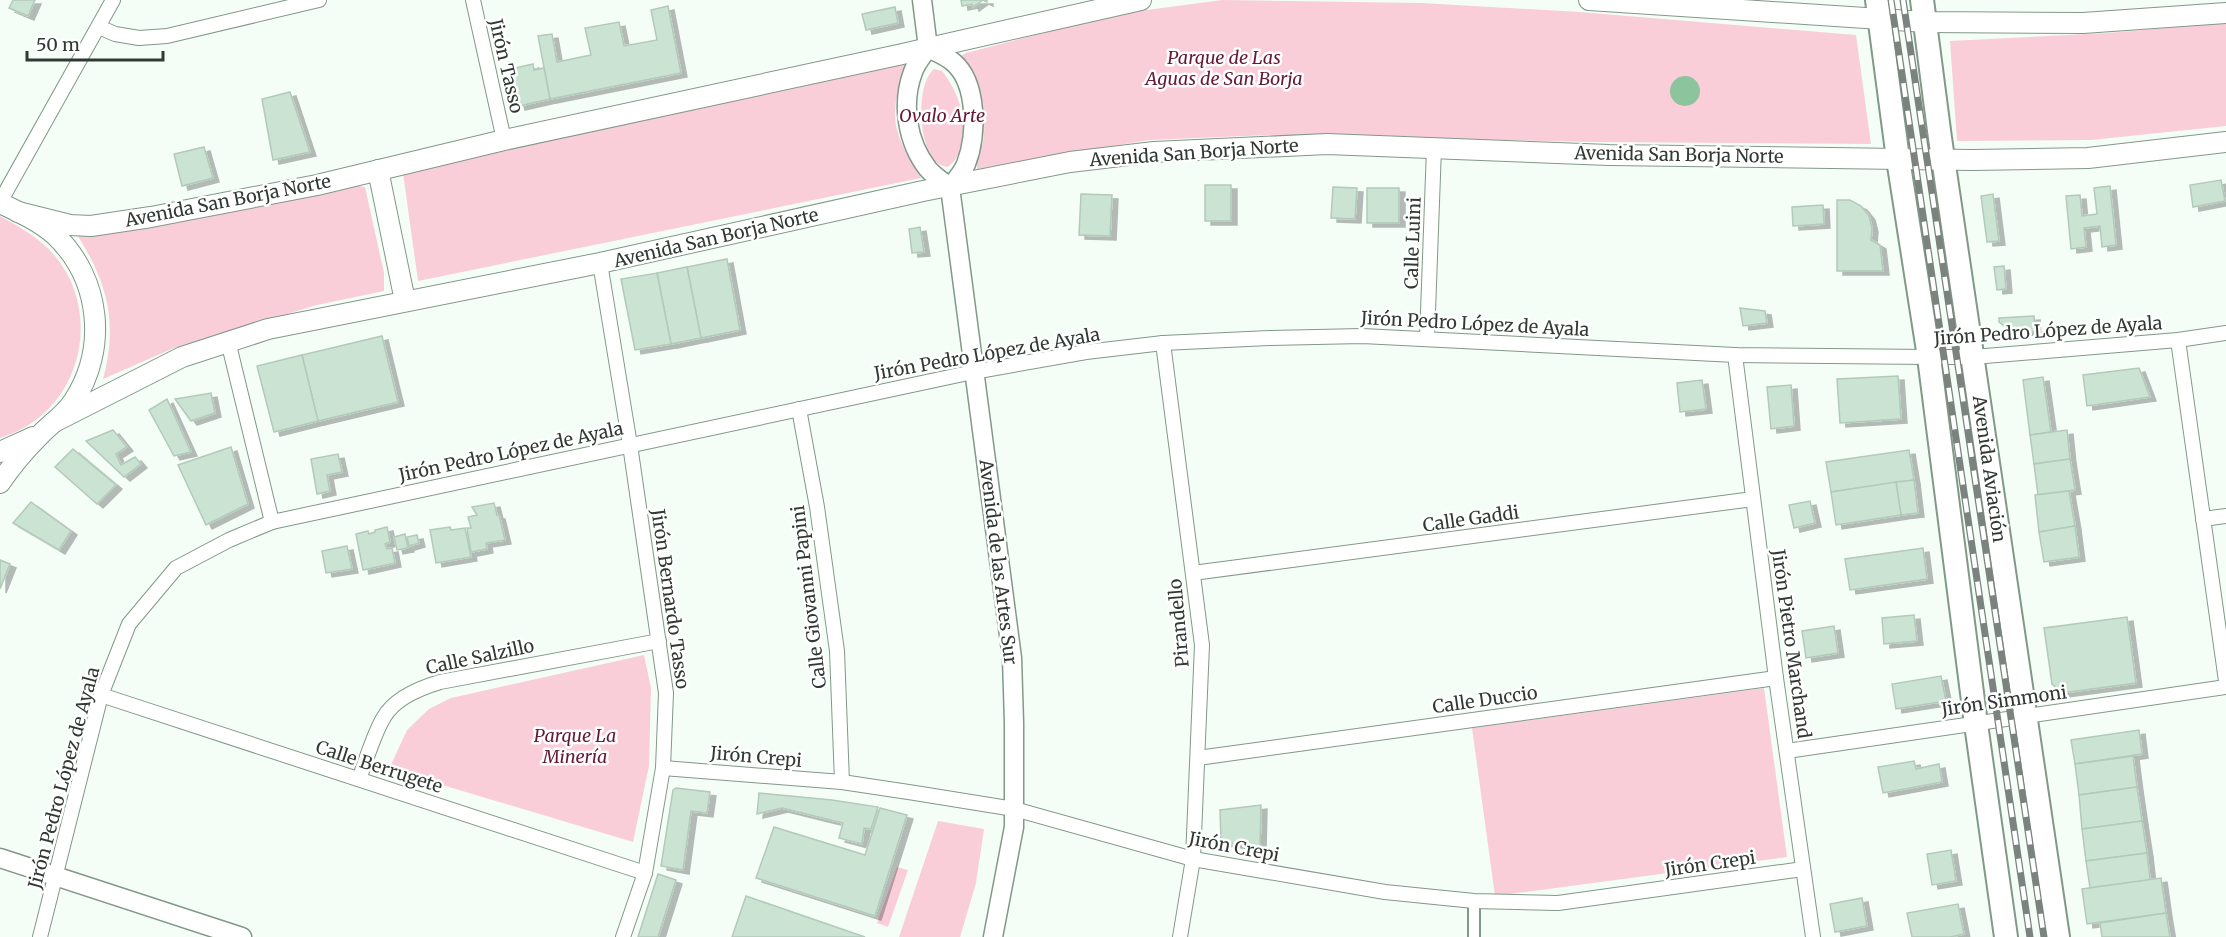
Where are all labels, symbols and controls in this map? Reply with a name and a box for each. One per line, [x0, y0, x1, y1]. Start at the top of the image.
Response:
street label: Jirón Tasso [484, 15, 529, 115]
scale bar [27, 24, 164, 62]
text: 50 m [36, 33, 80, 56]
park label: Parque de Las Aguas de San Borja [1143, 46, 1303, 90]
park label: Ovalo Arte [899, 104, 985, 127]
street label: Avenida San Borja Norte [1088, 134, 1299, 171]
street label: Avenida San Borja Norte [1573, 141, 1784, 168]
street label: Avenida San Borja Norte [122, 169, 333, 232]
street label: Calle Luini [1399, 196, 1426, 289]
street label: Avenida San Borja Norte [610, 203, 820, 272]
street label: Jirón Pedro López de Ayala [1359, 306, 1590, 341]
street label: Jirón Pedro López de Ayala [1932, 311, 2163, 350]
street label: Jirón Pedro López de Ayala [871, 322, 1102, 385]
street label: Avenida Aviación [1968, 393, 2011, 544]
street label: Jirón Pedro López de Ayala [396, 416, 626, 487]
street label: Avenida de las Artes Sur [974, 457, 1022, 666]
street label: Calle Gaddi [1421, 500, 1521, 537]
street label: Calle Giovanni Papini [786, 504, 831, 690]
street label: Jirón Bernardo Tasso [646, 507, 695, 690]
street label: Jirón Pietro Marchand [1767, 547, 1816, 740]
street label: Pirandello [1163, 578, 1194, 668]
street label: Calle Salzillo [424, 634, 536, 679]
street label: Jirón Pedro López de Ayala [23, 664, 104, 892]
street label: Jirón Simmoni [1939, 680, 2068, 721]
street label: Calle Duccio [1431, 681, 1539, 718]
park label: Parque La Minería [534, 724, 616, 768]
street label: Calle Berrugete [313, 735, 445, 798]
street label: Jirón Crepi [708, 741, 803, 772]
street label: Jirón Crepi [1186, 826, 1281, 867]
street label: Jirón Crepi [1662, 846, 1757, 881]

